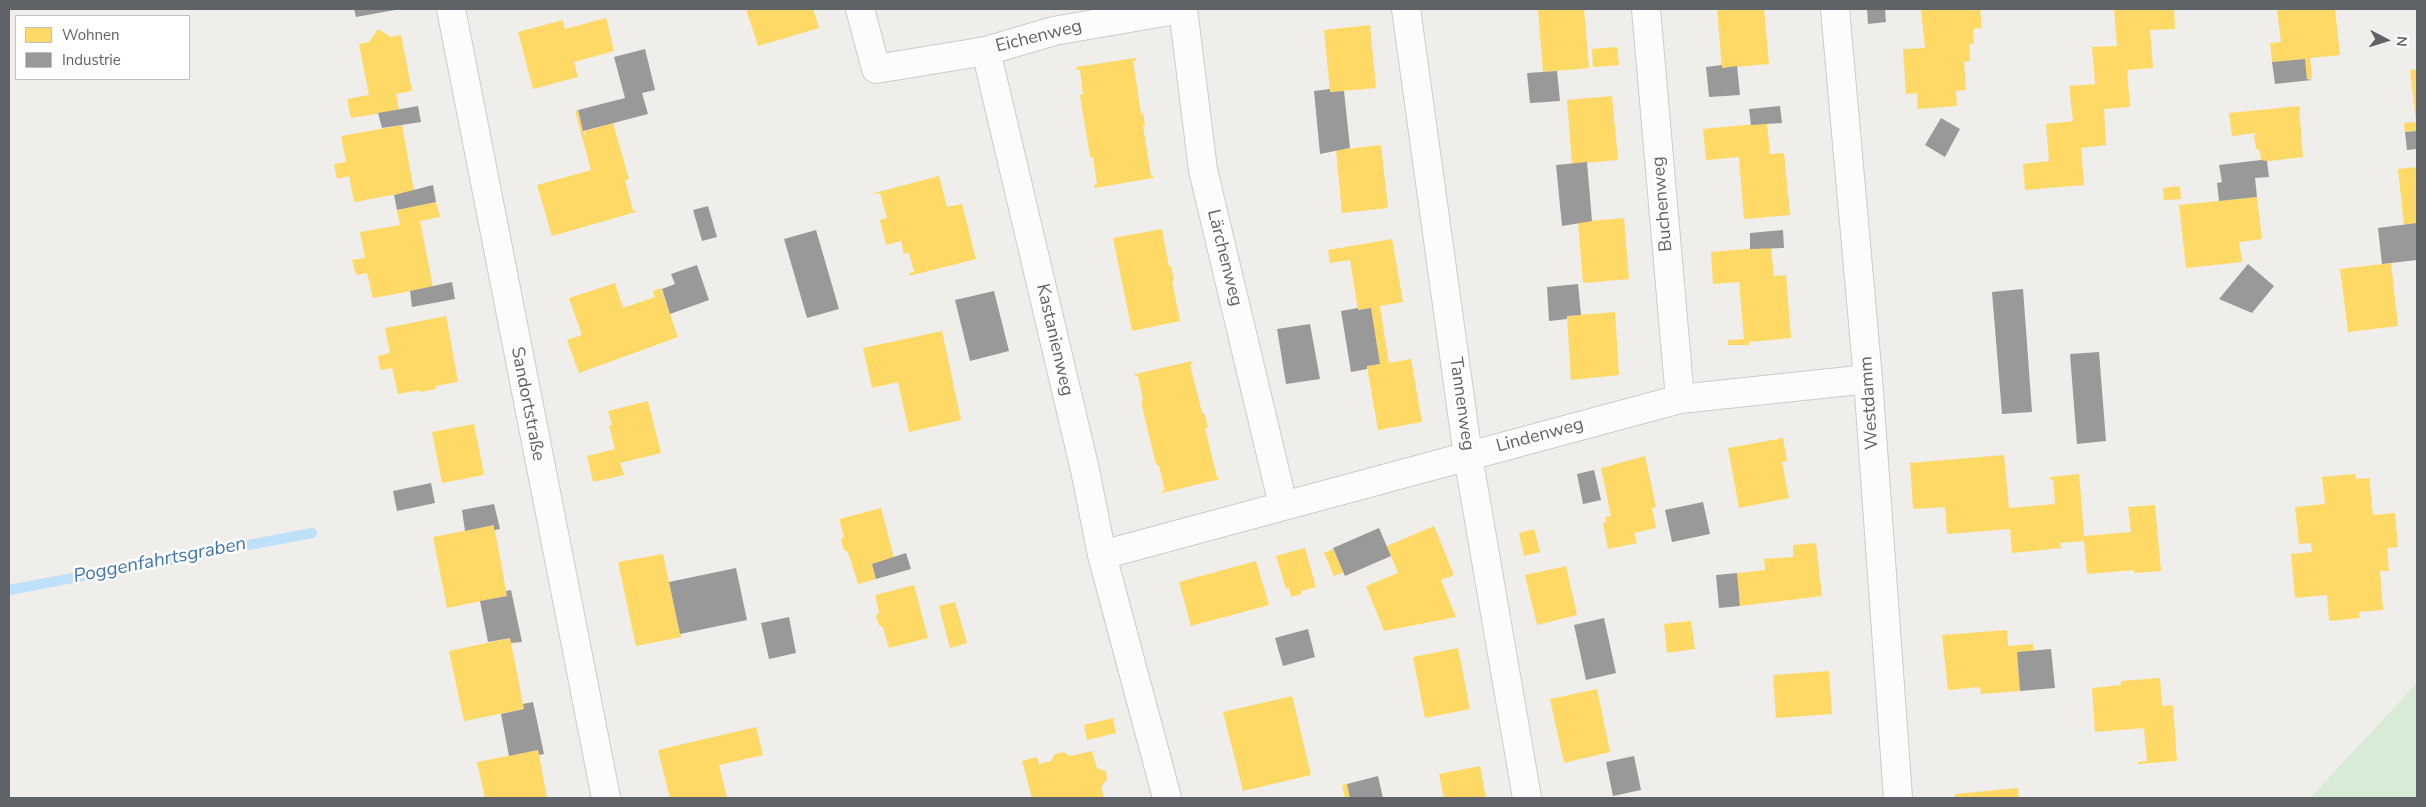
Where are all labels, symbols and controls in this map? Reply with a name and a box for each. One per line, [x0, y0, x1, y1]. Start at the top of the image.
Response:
legend [15, 15, 190, 80]
north arrow [2361, 15, 2411, 65]
street label: Eichenweg [994, 16, 1084, 58]
text: Wohnen [62, 25, 120, 45]
text: N [2392, 35, 2411, 47]
text: Industrie [62, 50, 121, 70]
street label: Buchenweg [1648, 155, 1678, 253]
street label: Lärchenweg [1202, 207, 1246, 309]
street label: Kastanienweg [1031, 282, 1077, 398]
street label: Sandortstraße [505, 345, 549, 463]
street label: Westdamm [1856, 355, 1884, 451]
street label: Tannenweg [1444, 356, 1478, 452]
street label: Lindenweg [1494, 414, 1586, 458]
water label: Poggenfahrtsgraben [72, 533, 248, 589]

